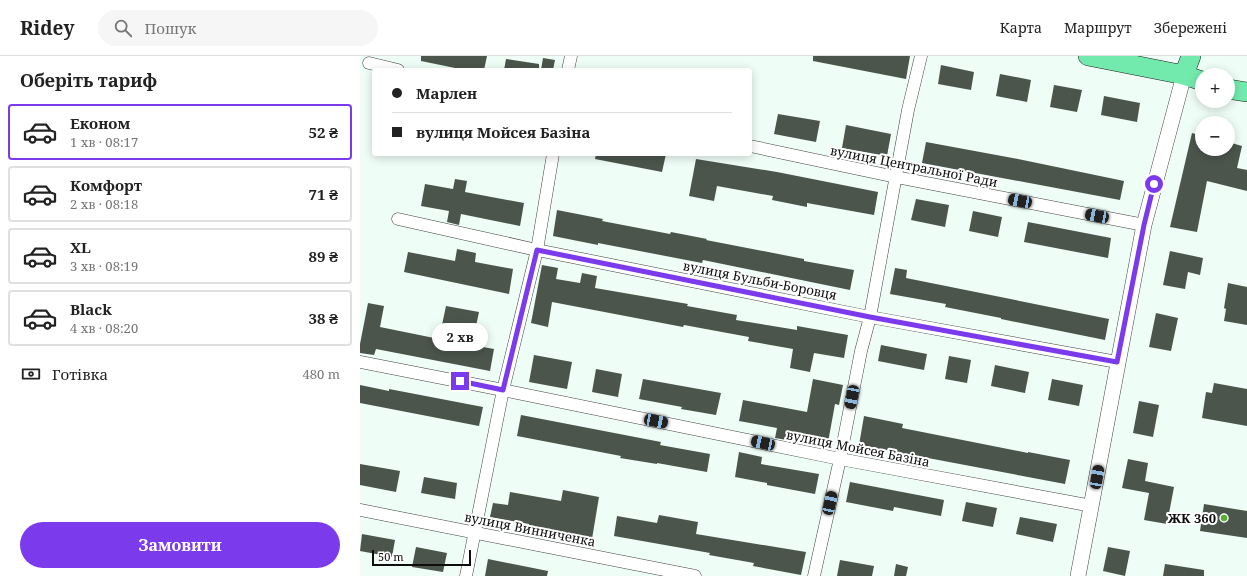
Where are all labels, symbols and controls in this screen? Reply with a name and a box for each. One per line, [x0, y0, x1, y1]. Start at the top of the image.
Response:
search box [98, 10, 378, 46]
text: Ridey [20, 15, 74, 41]
icon: search [112, 17, 134, 39]
text: Пошук [144, 18, 196, 38]
text: Карта [1000, 18, 1042, 37]
text: Маршрут [1064, 18, 1132, 37]
text: Збережені [1154, 18, 1227, 37]
text: Оберіть тариф [20, 68, 157, 92]
map controls [1195, 68, 1235, 156]
button: + [1195, 68, 1235, 108]
text: Марлен [416, 83, 477, 103]
text: Економ [70, 113, 130, 133]
icon: car [22, 114, 58, 150]
button: − [1195, 116, 1235, 156]
text: 52 ₴ [308, 122, 338, 142]
text: вулиця Мойсея Базіна [416, 122, 590, 142]
text: 1 хв · 08:17 [70, 133, 138, 151]
street label: вулиця Центральної Ради [829, 141, 1000, 191]
text: Комфорт [70, 175, 142, 195]
route start [1145, 175, 1163, 193]
icon: car [22, 176, 58, 212]
text: 71 ₴ [308, 184, 338, 204]
car [1007, 193, 1033, 209]
text: 2 хв · 08:18 [70, 195, 138, 213]
car [1084, 208, 1110, 224]
text: XL [70, 237, 91, 257]
icon: car [22, 238, 58, 274]
text: 89 ₴ [308, 246, 338, 266]
street label: вулиця Бульби-Боровця [682, 256, 838, 304]
text: 3 хв · 08:19 [70, 257, 138, 275]
text: Black [70, 299, 112, 319]
icon: car [22, 300, 58, 336]
text: 38 ₴ [308, 308, 338, 328]
text: 4 хв · 08:20 [70, 319, 138, 337]
callout: 2 хв [432, 323, 488, 351]
text: 2 хв [446, 328, 474, 346]
icon: cash [20, 363, 42, 385]
text: Готівка [52, 364, 108, 384]
text: 480 m [303, 365, 340, 383]
route end [451, 372, 469, 390]
car [844, 384, 860, 410]
car [643, 413, 669, 429]
street label: вулиця Мойсея Базіна [785, 425, 931, 471]
car [750, 435, 776, 451]
car [1089, 464, 1105, 490]
car [822, 490, 838, 516]
street label: вулиця Винниченка [463, 507, 597, 551]
place label: ЖК 360 [1168, 509, 1216, 527]
marker: ЖК 360 [1219, 513, 1229, 523]
button: Замовити [20, 522, 340, 568]
scale bar [372, 548, 471, 567]
text: 50 m [378, 549, 404, 564]

